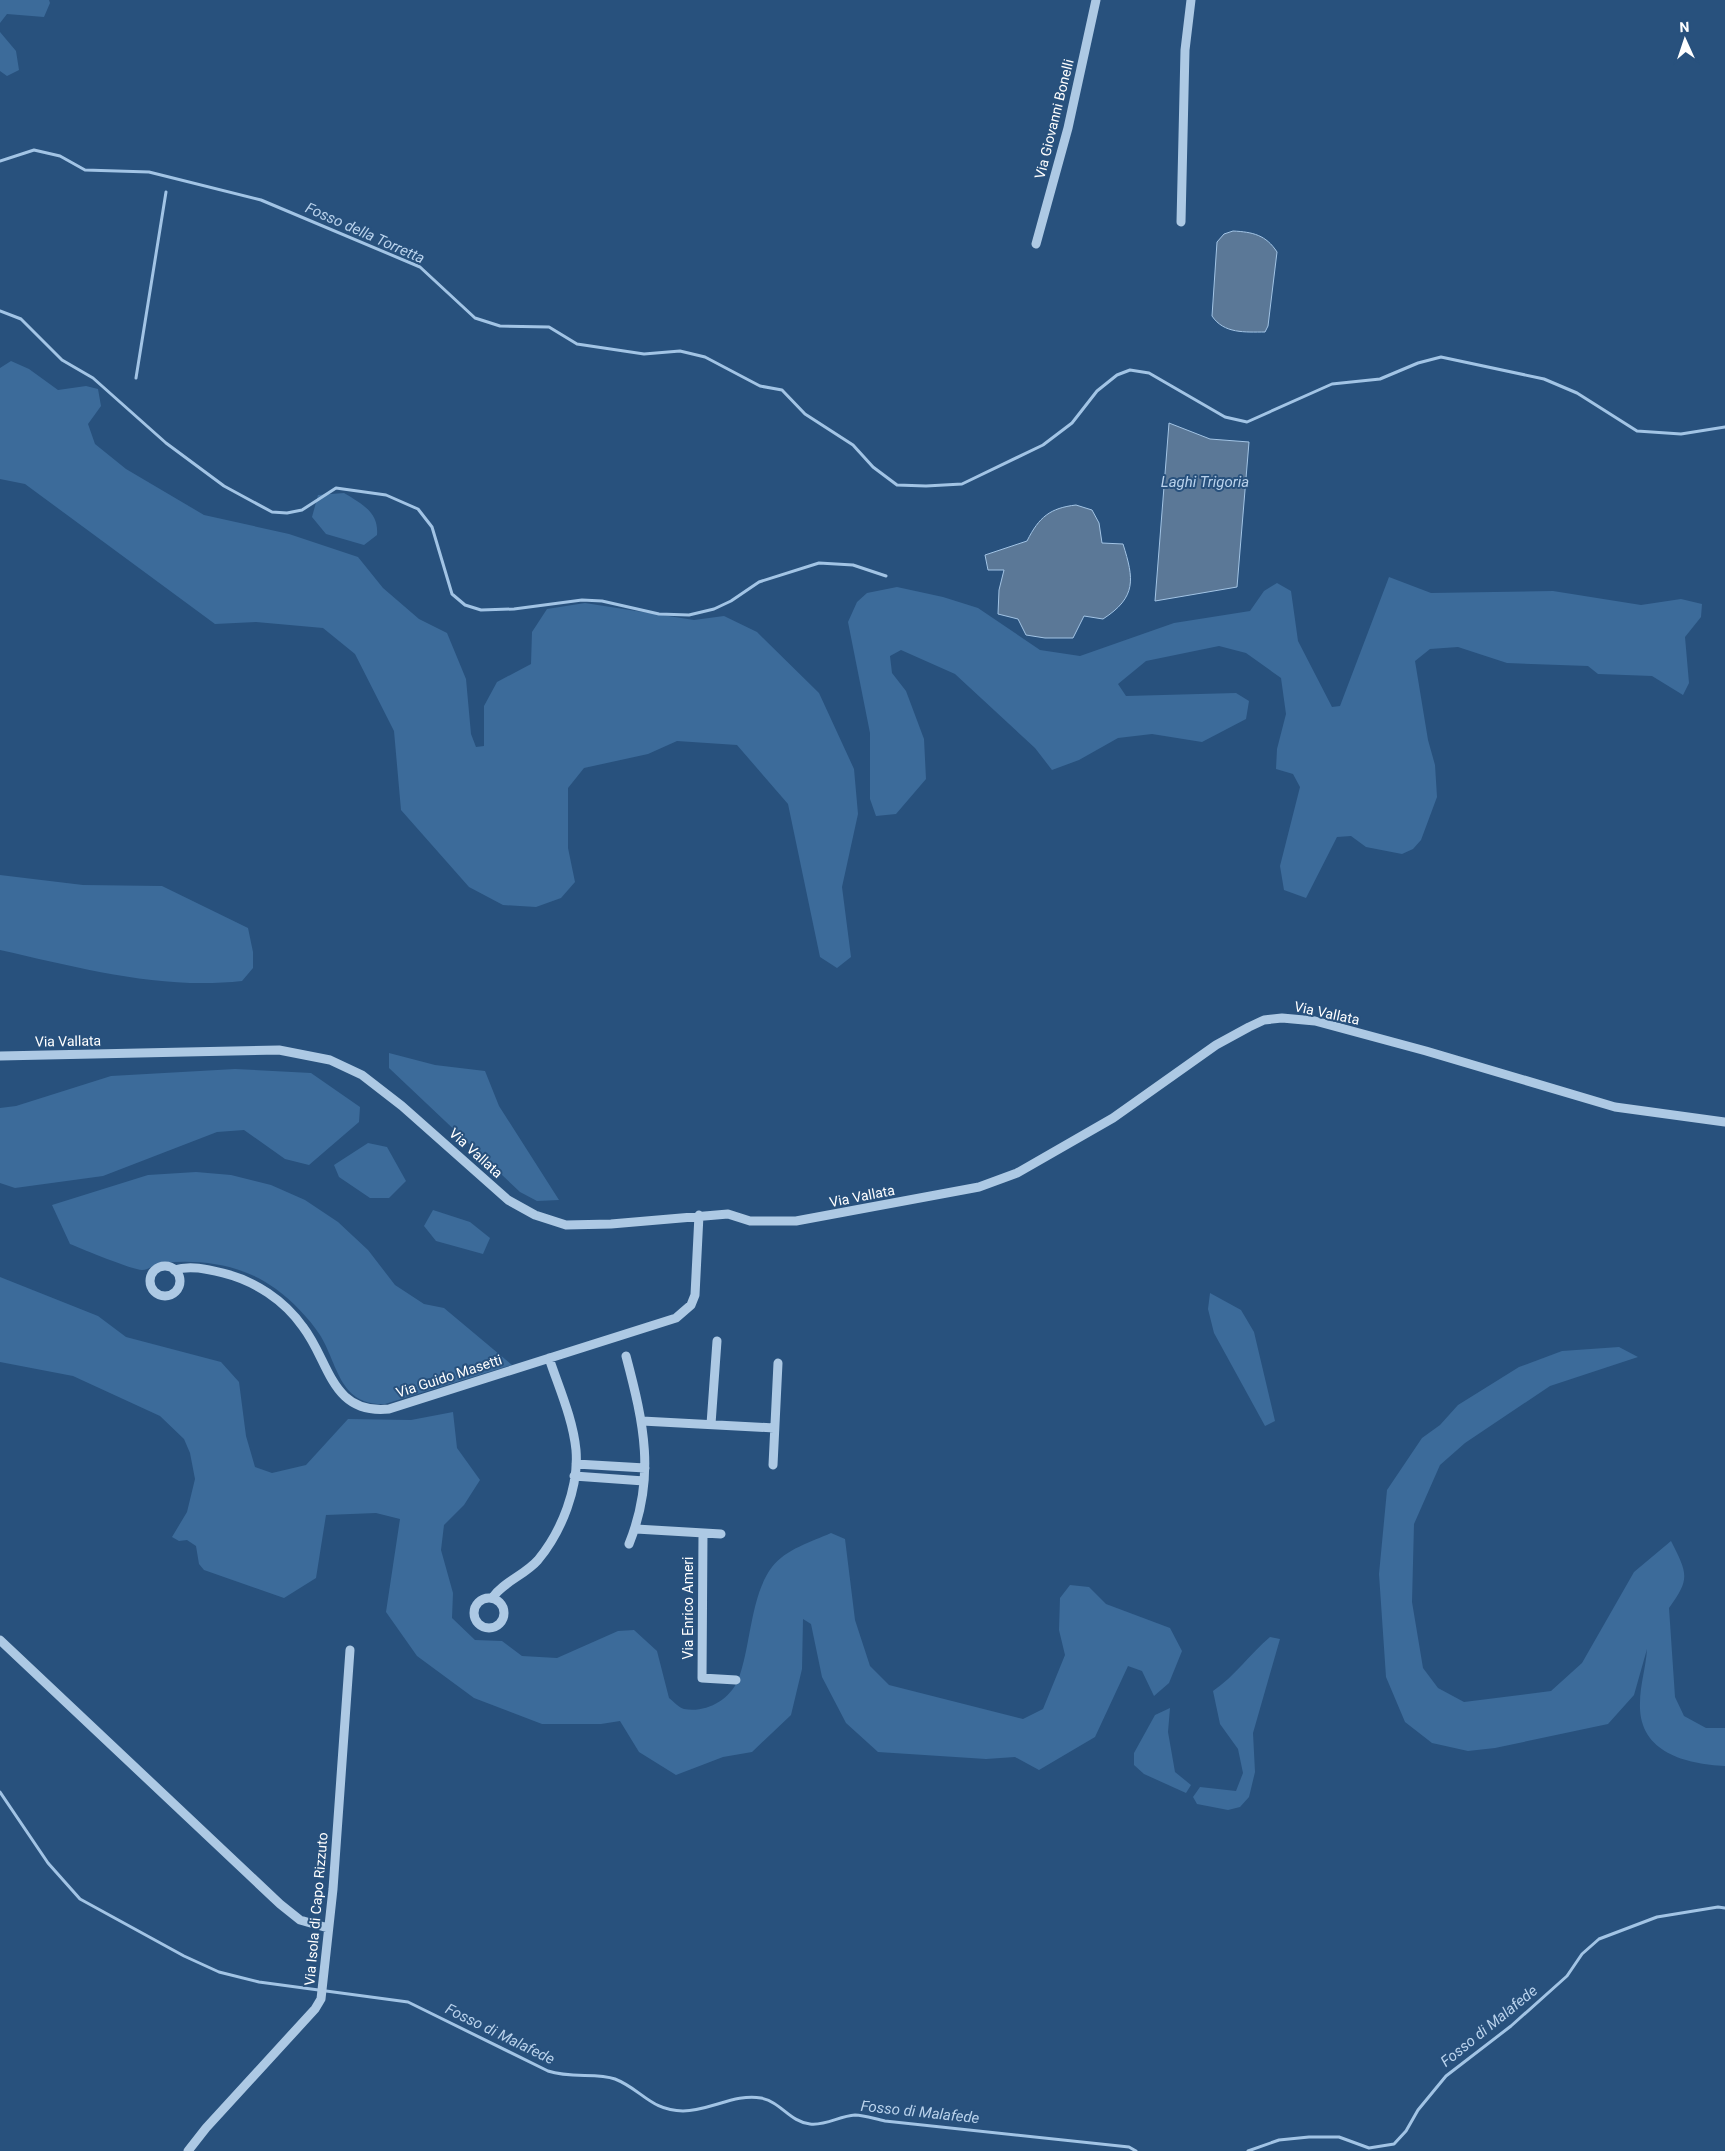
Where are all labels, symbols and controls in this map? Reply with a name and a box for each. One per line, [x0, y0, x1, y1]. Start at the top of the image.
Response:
north arrow [1660, 15, 1710, 65]
text: N [1679, 19, 1690, 35]
street label: Via Giovanni Bonelli [1031, 57, 1077, 181]
water label: Fosso della Torretta [303, 199, 427, 267]
water label: Laghi Trigoria [1161, 473, 1249, 491]
street label: Via Vallata [1293, 998, 1361, 1028]
street label: Via Vallata [35, 1032, 101, 1050]
street label: Via Vallata [446, 1125, 506, 1181]
street label: Via Vallata [828, 1182, 896, 1210]
street label: Via Guido Masetti [394, 1351, 504, 1401]
street label: Via Enrico Ameri [680, 1556, 696, 1660]
street label: Via Isola di Capo Rizzuto [301, 1832, 331, 1986]
water label: Fosso di Malafede [1437, 1981, 1541, 2071]
water label: Fosso di Malafede [442, 2000, 558, 2068]
water label: Fosso di Malafede [860, 2097, 980, 2127]

